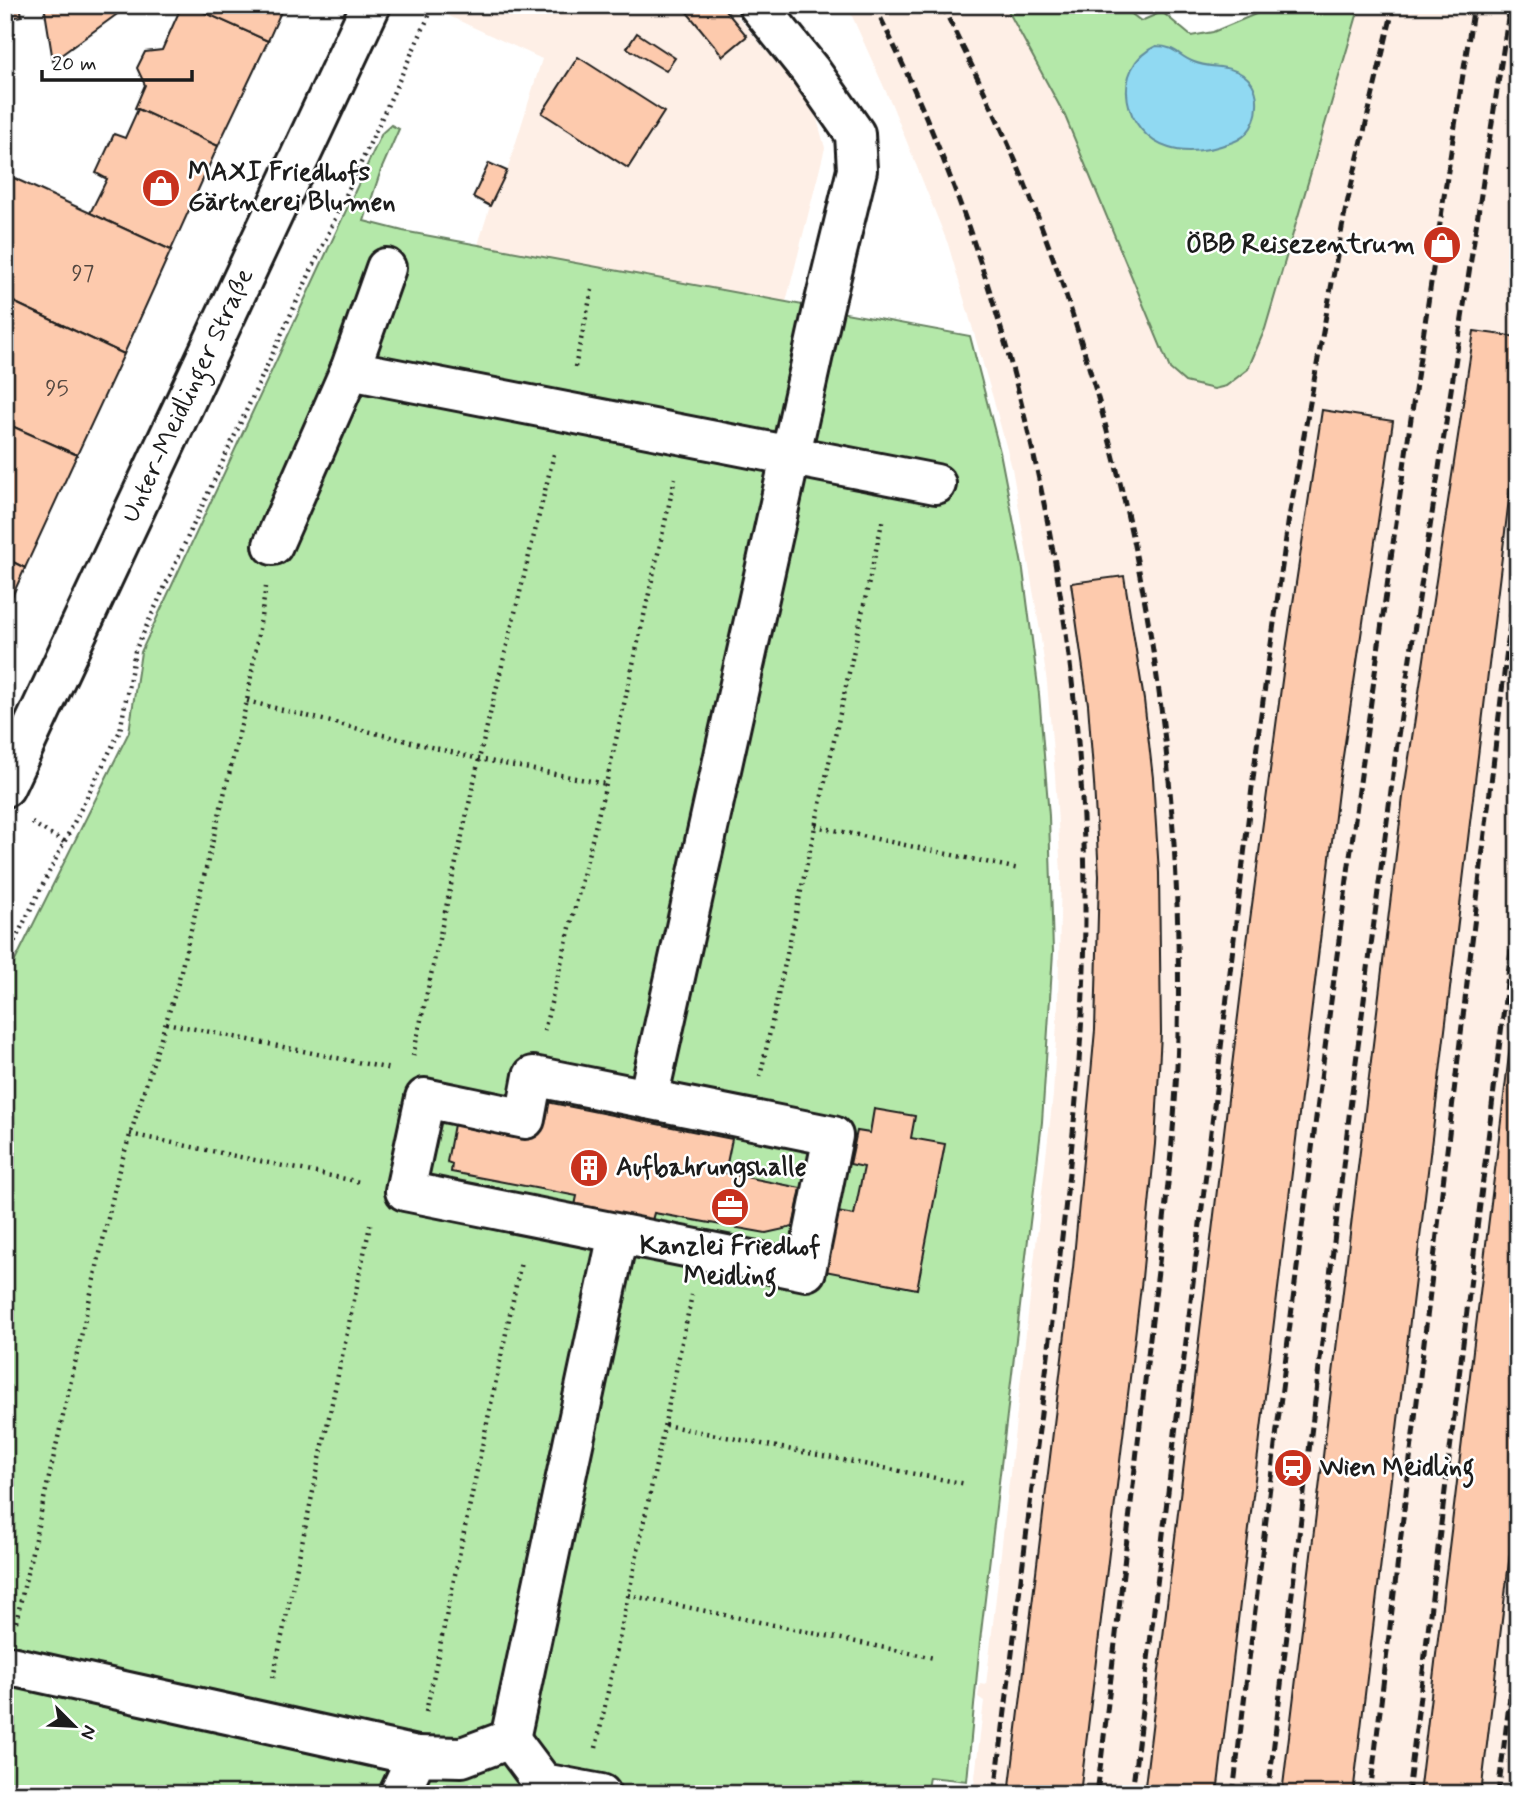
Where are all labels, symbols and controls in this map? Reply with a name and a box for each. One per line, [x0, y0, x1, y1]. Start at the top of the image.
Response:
scale bar [42, 38, 192, 82]
text: 20 m [52, 50, 97, 78]
place label: MAXI Friedhofs Gärtnerei Blumen [188, 156, 396, 220]
shop icon: MAXI Friedhofs Gärtnerei Blumen [140, 167, 182, 209]
shop icon: ÖBB Reisezentrum [1421, 224, 1463, 266]
place label: ÖBB Reisezentrum [1186, 228, 1415, 262]
house number: 97 [72, 259, 94, 289]
street label: Unter-Meidlinger Straße [114, 263, 262, 528]
house number: 95 [45, 374, 69, 404]
building icon: Aufbahrungshalle [568, 1147, 610, 1189]
place label: Aufbahrungshalle [616, 1151, 807, 1188]
office icon: Kanzlei Friedhof Meidling [709, 1186, 751, 1228]
place label: Kanzlei Friedhof Meidling [640, 1230, 820, 1297]
station icon: Wien Meidling [1272, 1447, 1314, 1489]
place label: Wien Meidling [1319, 1451, 1474, 1488]
north arrow [38, 1690, 108, 1760]
text: N [74, 1721, 102, 1743]

